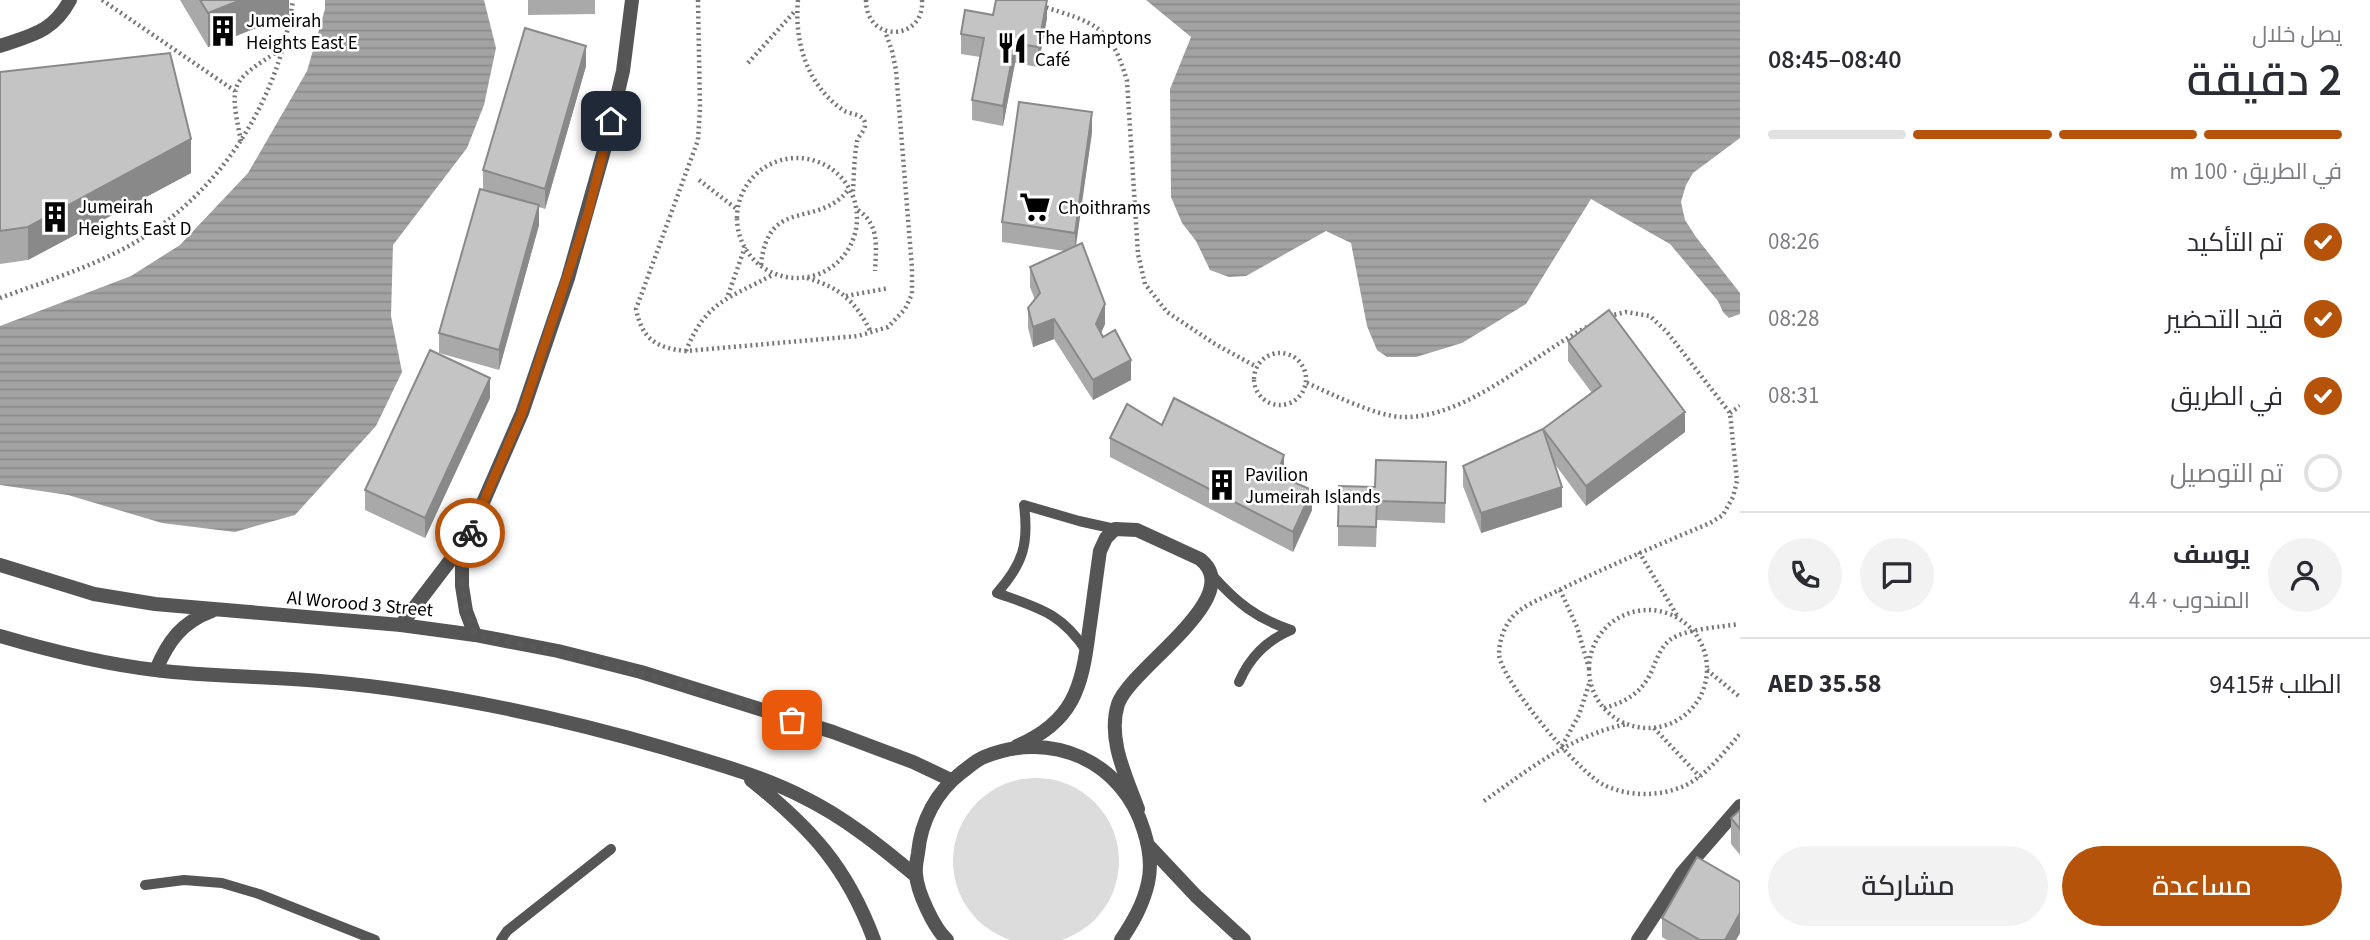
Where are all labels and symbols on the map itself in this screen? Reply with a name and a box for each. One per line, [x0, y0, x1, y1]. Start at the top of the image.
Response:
place label: Jumeirah Heights East E [246, 8, 358, 57]
building icon: Jumeirah Heights East E [206, 14, 240, 48]
place label: The Hamptons Café [1035, 25, 1152, 74]
restaurant icon: The Hamptons Café [995, 31, 1029, 65]
pin [581, 91, 641, 151]
supermarket icon: Choithrams [1018, 190, 1052, 224]
place label: Jumeirah Heights East D [78, 194, 191, 243]
place label: Choithrams [1058, 195, 1150, 222]
building icon: Jumeirah Heights East D [38, 200, 72, 234]
place label: Pavilion Jumeirah Islands [1245, 462, 1380, 511]
building icon: Pavilion Jumeirah Islands [1205, 468, 1239, 502]
courier [435, 498, 505, 568]
street label: Al Worood 3 Street [286, 585, 435, 624]
pin [762, 690, 822, 750]

